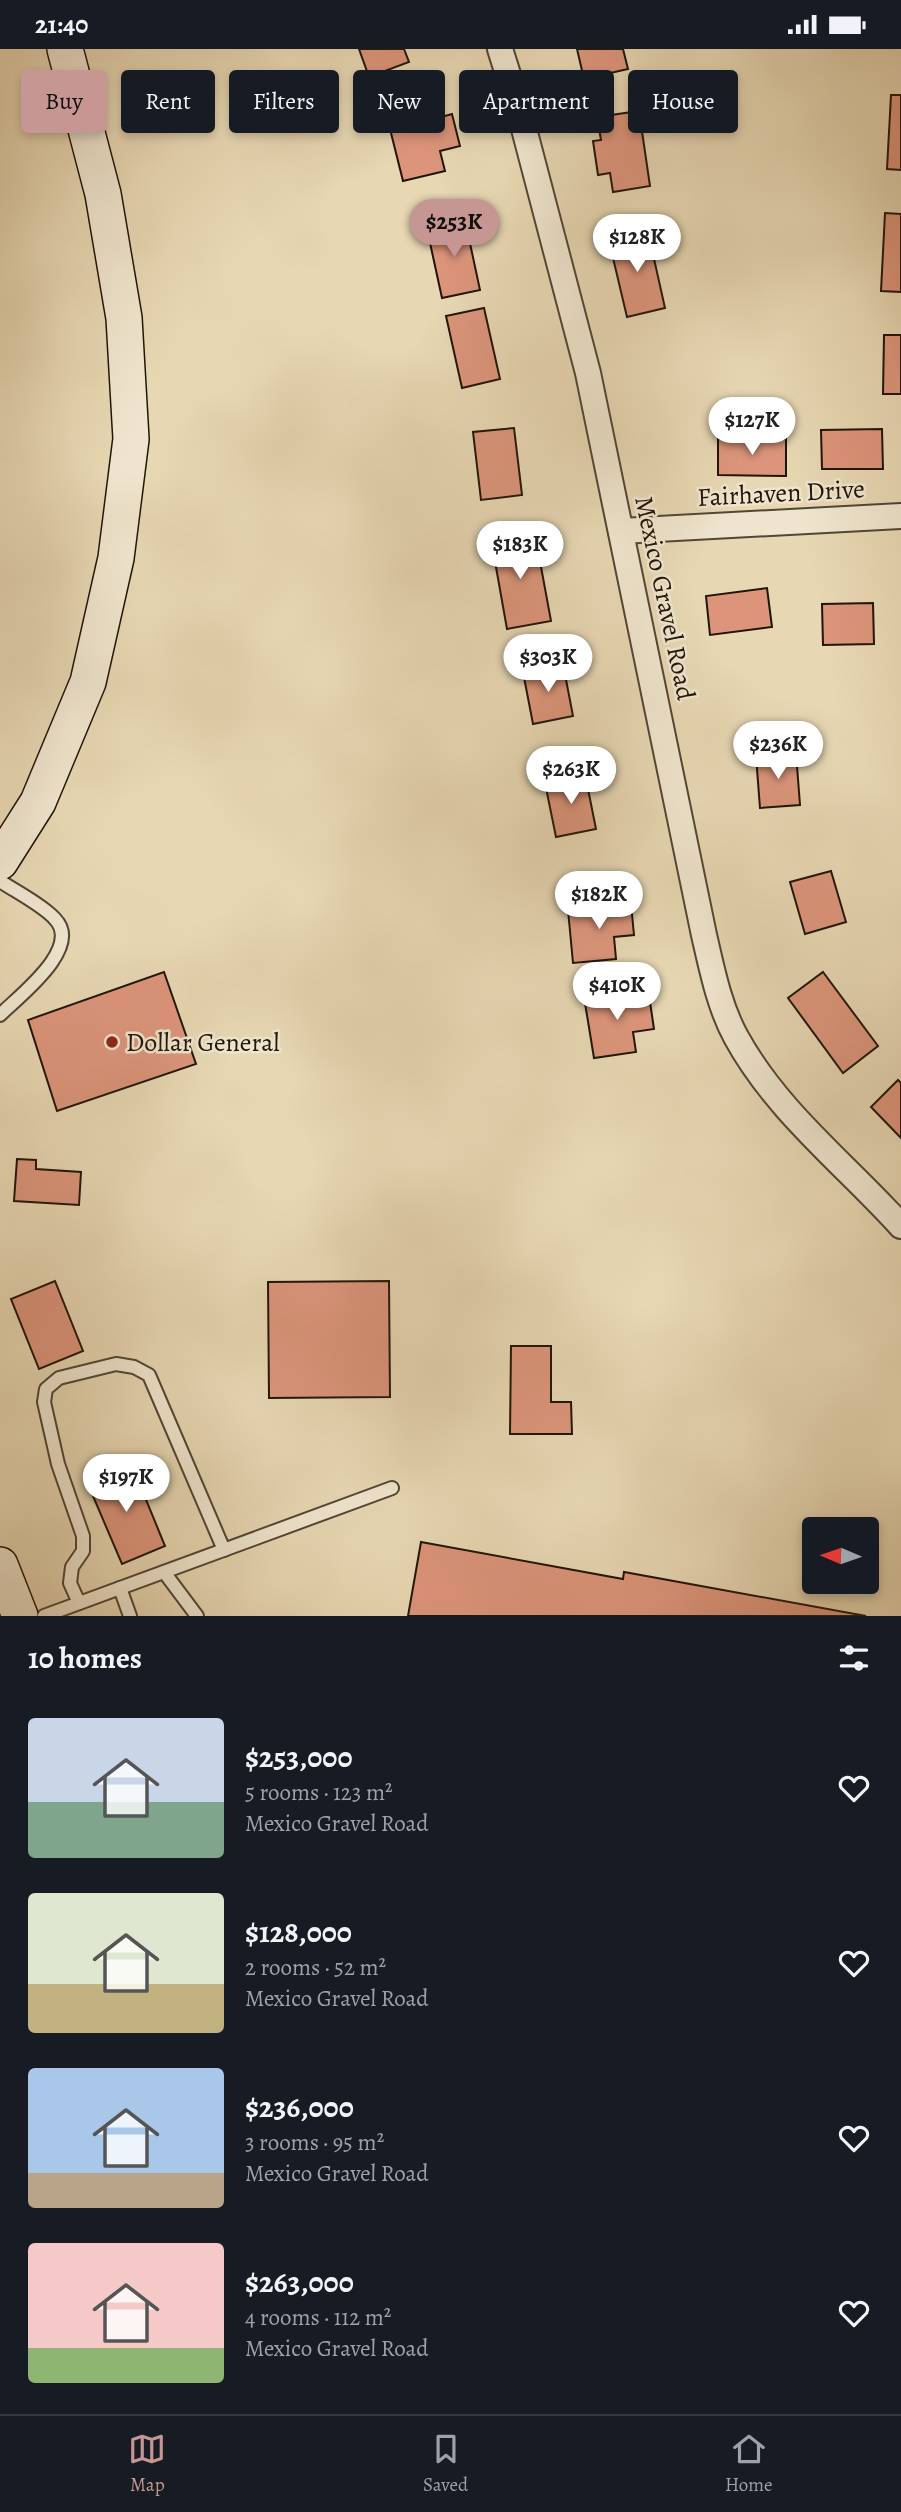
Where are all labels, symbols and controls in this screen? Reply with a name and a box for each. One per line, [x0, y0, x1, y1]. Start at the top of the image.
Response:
text: 21:40 [35, 7, 88, 42]
chip: Buy [21, 70, 107, 133]
chip: Rent [121, 70, 215, 133]
chip: Filters [229, 70, 339, 133]
chip: New [353, 70, 445, 133]
chip: Apartment [459, 70, 614, 133]
chip: House [628, 70, 738, 133]
pin: $253K [405, 199, 503, 259]
text: $253K [426, 206, 482, 237]
pin: $128K [588, 215, 686, 274]
text: $128K [609, 221, 665, 252]
pin: $127K [703, 397, 801, 457]
text: $127K [725, 404, 780, 435]
street label: Fairhaven Drive [696, 471, 866, 515]
street label: Mexico Gravel Road [626, 493, 704, 703]
pin: $183K [471, 521, 569, 581]
text: $183K [493, 528, 548, 559]
pin: $303K [499, 635, 597, 694]
text: $303K [519, 641, 577, 672]
pin: $236K [729, 721, 827, 781]
text: $236K [749, 728, 807, 759]
pin: $263K [522, 747, 620, 806]
text: $263K [542, 753, 600, 784]
pin: $182K [550, 871, 648, 931]
text: $182K [571, 878, 627, 909]
pin: $410K [568, 963, 666, 1022]
text: $410K [589, 969, 645, 1000]
place label: Dollar General [126, 1025, 280, 1060]
marker: Dollar General [104, 1034, 120, 1050]
pin: $197K [77, 1455, 175, 1514]
text: $197K [99, 1461, 153, 1492]
north arrow [802, 1517, 878, 1594]
map controls [802, 1517, 879, 1594]
text: 10 homes [28, 1638, 142, 1678]
icon: filters [835, 1639, 873, 1677]
text: $253,000 [245, 1737, 353, 1777]
icon: home [84, 1746, 168, 1830]
icon: heart [835, 1769, 873, 1807]
text: 5 rooms · 123 m² [245, 1777, 393, 1808]
text: Mexico Gravel Road [245, 1808, 429, 1839]
text: $128,000 [245, 1912, 352, 1952]
icon: home [84, 1921, 168, 2005]
icon: heart [835, 1944, 873, 1982]
text: 2 rooms · 52 m² [245, 1952, 386, 1983]
text: Mexico Gravel Road [245, 1983, 429, 2014]
text: $236,000 [245, 2087, 354, 2127]
icon: home [84, 2096, 168, 2180]
icon: heart [835, 2119, 873, 2157]
text: 3 rooms · 95 m² [245, 2127, 384, 2158]
text: Mexico Gravel Road [245, 2158, 429, 2189]
text: $263,000 [245, 2262, 354, 2302]
icon: home [84, 2271, 168, 2355]
icon: heart [835, 2294, 873, 2332]
text: 4 rooms · 112 m² [245, 2302, 391, 2333]
text: Mexico Gravel Road [245, 2333, 429, 2364]
tab: Map [128, 2430, 166, 2498]
tab: Saved [423, 2430, 468, 2498]
tab: Home [725, 2430, 773, 2498]

